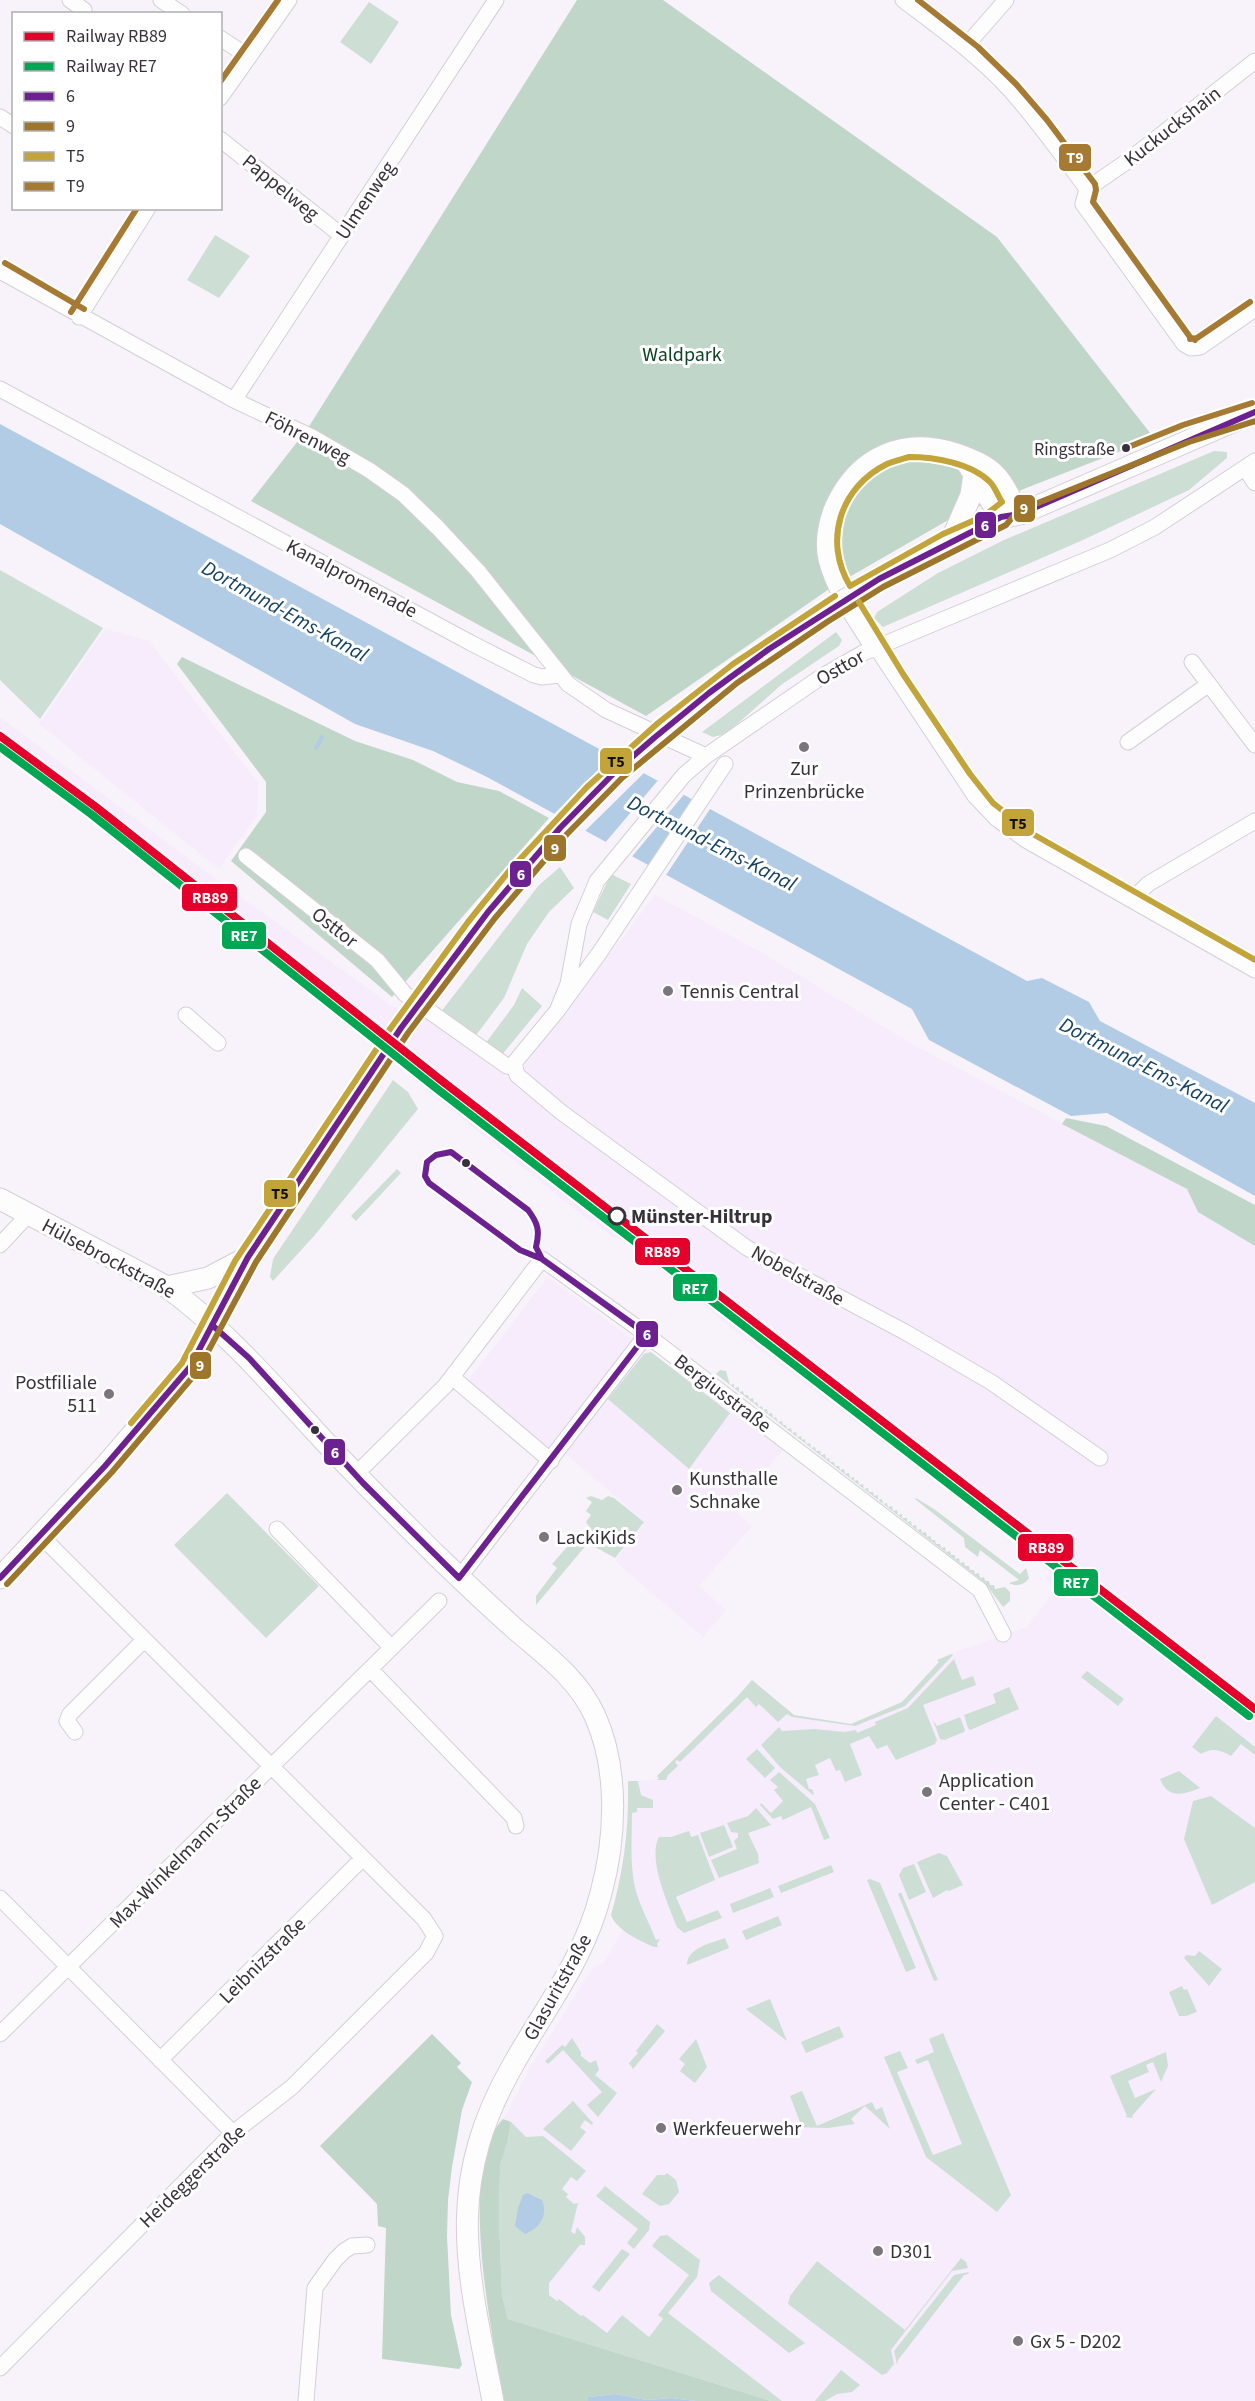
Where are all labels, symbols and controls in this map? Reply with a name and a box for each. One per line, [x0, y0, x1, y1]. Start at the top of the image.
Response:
legend [12, 12, 222, 210]
text: Railway RB89 [66, 24, 167, 49]
text: Railway RE7 [66, 54, 157, 79]
street label: Kuckuckshain [1118, 80, 1227, 174]
text: 6 [66, 84, 75, 109]
text: 9 [66, 114, 75, 139]
line badge: T9 [1058, 143, 1092, 172]
text: T5 [66, 144, 85, 169]
text: T9 [1066, 147, 1084, 169]
street label: Pappelweg [236, 148, 325, 228]
street label: Ulmenweg [329, 156, 402, 246]
text: T9 [66, 174, 85, 199]
park label: Waldpark [642, 341, 722, 369]
street label: Föhrenweg [260, 404, 355, 471]
place label: Ringstraße [1034, 437, 1115, 462]
marker: Ringstraße [1120, 442, 1132, 454]
line badge: 9 [1013, 494, 1036, 523]
text: 9 [1020, 498, 1028, 520]
line badge: 6 [974, 511, 997, 539]
text: 6 [981, 515, 989, 537]
street label: Kanalpromenade [281, 532, 422, 625]
water label: Dortmund-Ems-Kanal [196, 553, 374, 670]
street label: Osttor [811, 643, 870, 693]
marker: Zur Prinzenbrücke [797, 740, 811, 754]
line badge: T5 [599, 747, 633, 775]
text: T5 [607, 751, 625, 773]
place label: Zur Prinzenbrücke [744, 755, 864, 806]
water label: Dortmund-Ems-Kanal [622, 787, 802, 899]
line badge: T5 [1001, 808, 1035, 837]
text: T5 [1009, 813, 1027, 835]
line badge: 9 [543, 834, 567, 862]
text: 9 [551, 838, 559, 860]
line badge: 6 [509, 860, 532, 888]
text: 6 [517, 864, 525, 886]
line badge: RB89 [181, 883, 238, 912]
text: RB89 [192, 887, 228, 909]
street label: Osttor [305, 901, 363, 955]
line badge: RE7 [221, 921, 267, 950]
text: RE7 [230, 925, 258, 947]
place label: Tennis Central [680, 978, 799, 1006]
marker: Tennis Central [661, 984, 675, 998]
water label: Dortmund-Ems-Kanal [1054, 1009, 1234, 1121]
unlabelled marker [460, 1157, 472, 1169]
line badge: T5 [263, 1179, 297, 1208]
text: T5 [271, 1183, 289, 1205]
place label: Münster-Hiltrup [631, 1203, 772, 1231]
marker: Münster-Hiltrup [608, 1207, 626, 1225]
street label: Hülsebrockstraße [37, 1212, 180, 1306]
line badge: RB89 [634, 1237, 691, 1266]
street label: Nobelstraße [746, 1239, 849, 1313]
text: RB89 [644, 1241, 680, 1263]
line badge: RE7 [672, 1273, 718, 1302]
text: RE7 [681, 1278, 709, 1300]
line badge: 6 [635, 1320, 659, 1348]
text: 6 [643, 1324, 651, 1346]
street label: Bergiusstraße [668, 1348, 777, 1440]
line badge: 9 [189, 1351, 212, 1380]
text: 9 [196, 1355, 204, 1377]
place label: Postfiliale 511 [15, 1369, 97, 1420]
marker: Postfiliale 511 [102, 1387, 116, 1401]
unlabelled marker [309, 1424, 321, 1436]
line badge: 6 [323, 1438, 346, 1466]
text: 6 [331, 1442, 339, 1464]
place label: Kunsthalle Schnake [689, 1465, 778, 1516]
marker: Kunsthalle Schnake [670, 1483, 684, 1497]
place label: LackiKids [556, 1524, 636, 1552]
marker: LackiKids [537, 1530, 551, 1544]
line badge: RB89 [1017, 1533, 1074, 1562]
text: RB89 [1028, 1537, 1064, 1559]
line badge: RE7 [1053, 1568, 1099, 1597]
text: RE7 [1062, 1572, 1090, 1594]
place label: Application Center - C401 [939, 1767, 1050, 1818]
street label: Max-Winkelmann-Straße [103, 1770, 268, 1935]
marker: Application Center - C401 [920, 1785, 934, 1799]
street label: Leibnizstraße [213, 1911, 312, 2010]
street label: Glasuritstraße [517, 1929, 599, 2046]
place label: Werkfeuerwehr [673, 2115, 801, 2143]
street label: Heideggerstraße [133, 2119, 252, 2235]
marker: Werkfeuerwehr [654, 2121, 668, 2135]
place label: D301 [890, 2238, 932, 2266]
marker: D301 [871, 2244, 885, 2258]
place label: Gx 5 - D202 [1030, 2328, 1122, 2356]
marker: Gx 5 - D202 [1011, 2334, 1025, 2348]

